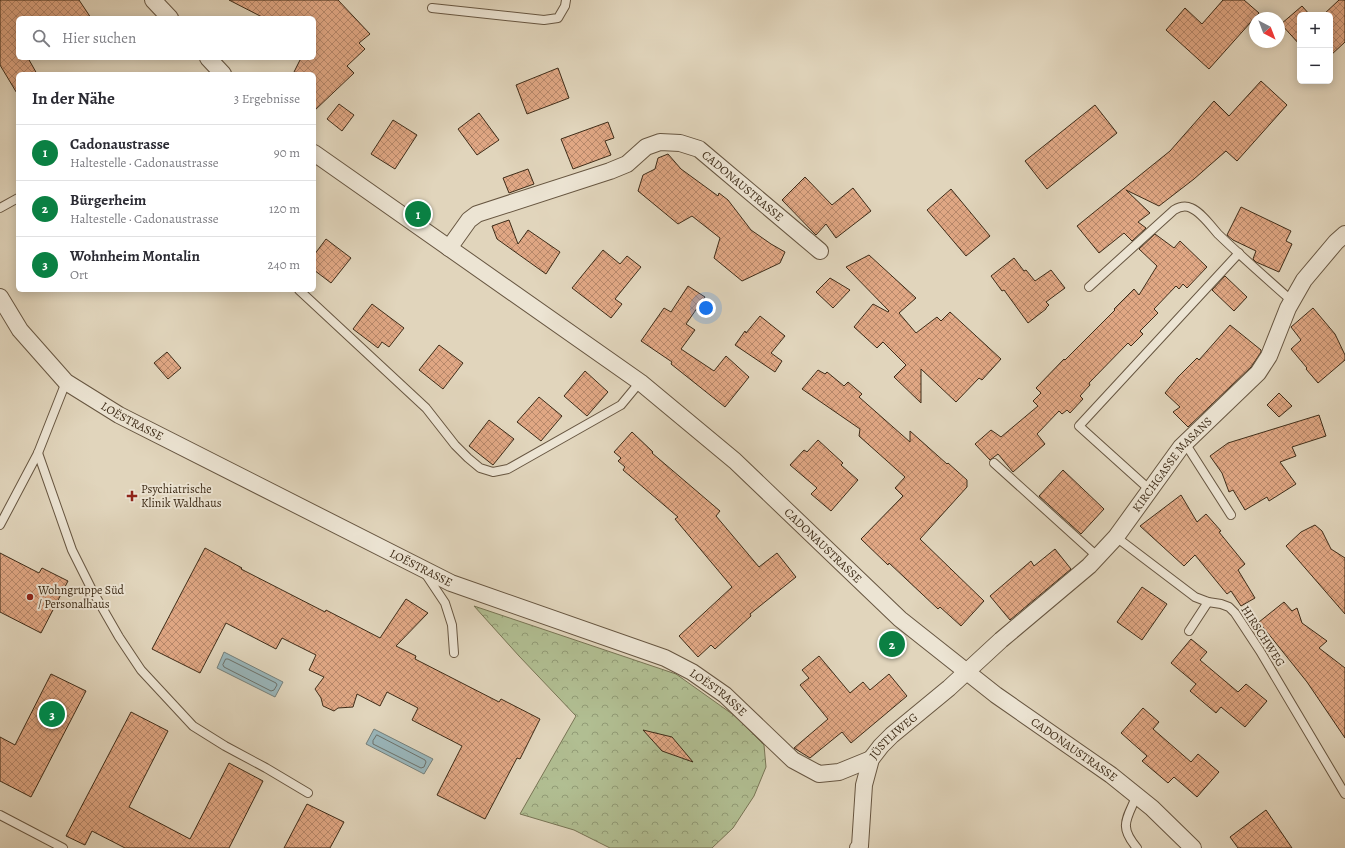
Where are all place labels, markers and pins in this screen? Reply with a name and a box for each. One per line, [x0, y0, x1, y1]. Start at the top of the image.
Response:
pin: 1 [405, 199, 431, 229]
place label: Psychiatrische Klinik Waldhaus [141, 481, 222, 511]
marker: Psychiatrische Klinik Waldhaus [126, 490, 138, 502]
place label: Wohngruppe Süd / Personalhaus [37, 582, 125, 612]
marker: Wohngruppe Süd / Personalhaus [25, 592, 35, 602]
pin: 2 [879, 629, 905, 659]
pin: 3 [39, 699, 65, 729]

